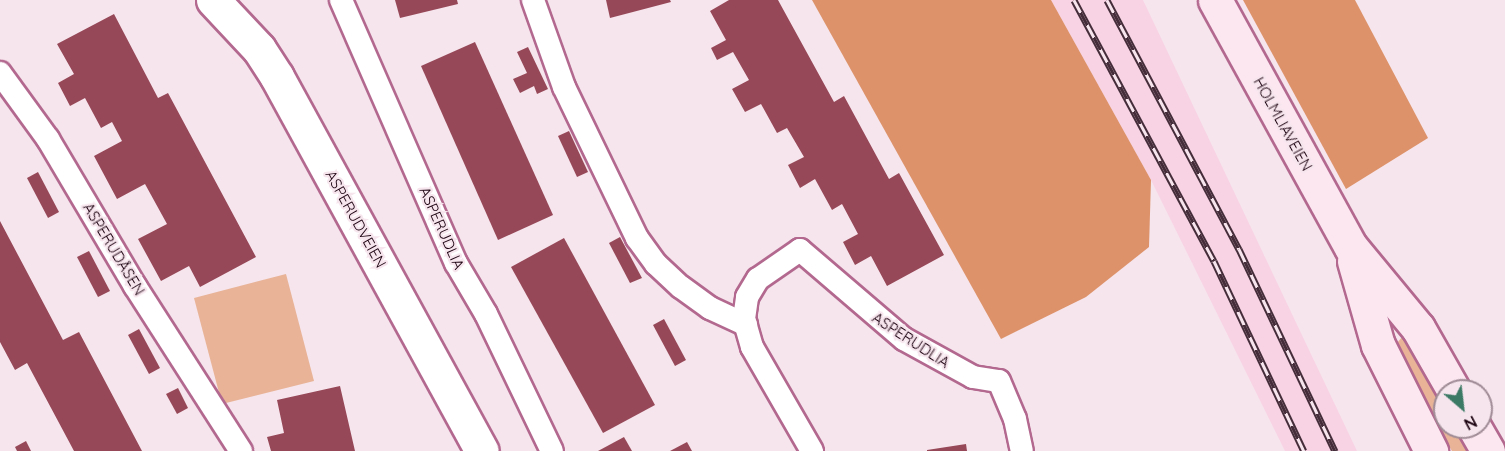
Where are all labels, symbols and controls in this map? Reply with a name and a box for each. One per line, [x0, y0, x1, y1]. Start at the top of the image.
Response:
street label: HOLMLIAVEIEN [1250, 74, 1316, 174]
street label: ASPERUDVEIEN [322, 167, 390, 271]
street label: ASPERUDLIA [416, 184, 468, 272]
street label: ASPERUDÅSEN [79, 200, 149, 298]
street label: ASPERUDLIA [869, 308, 953, 372]
north arrow [1433, 379, 1493, 439]
text: N [1461, 412, 1480, 435]

